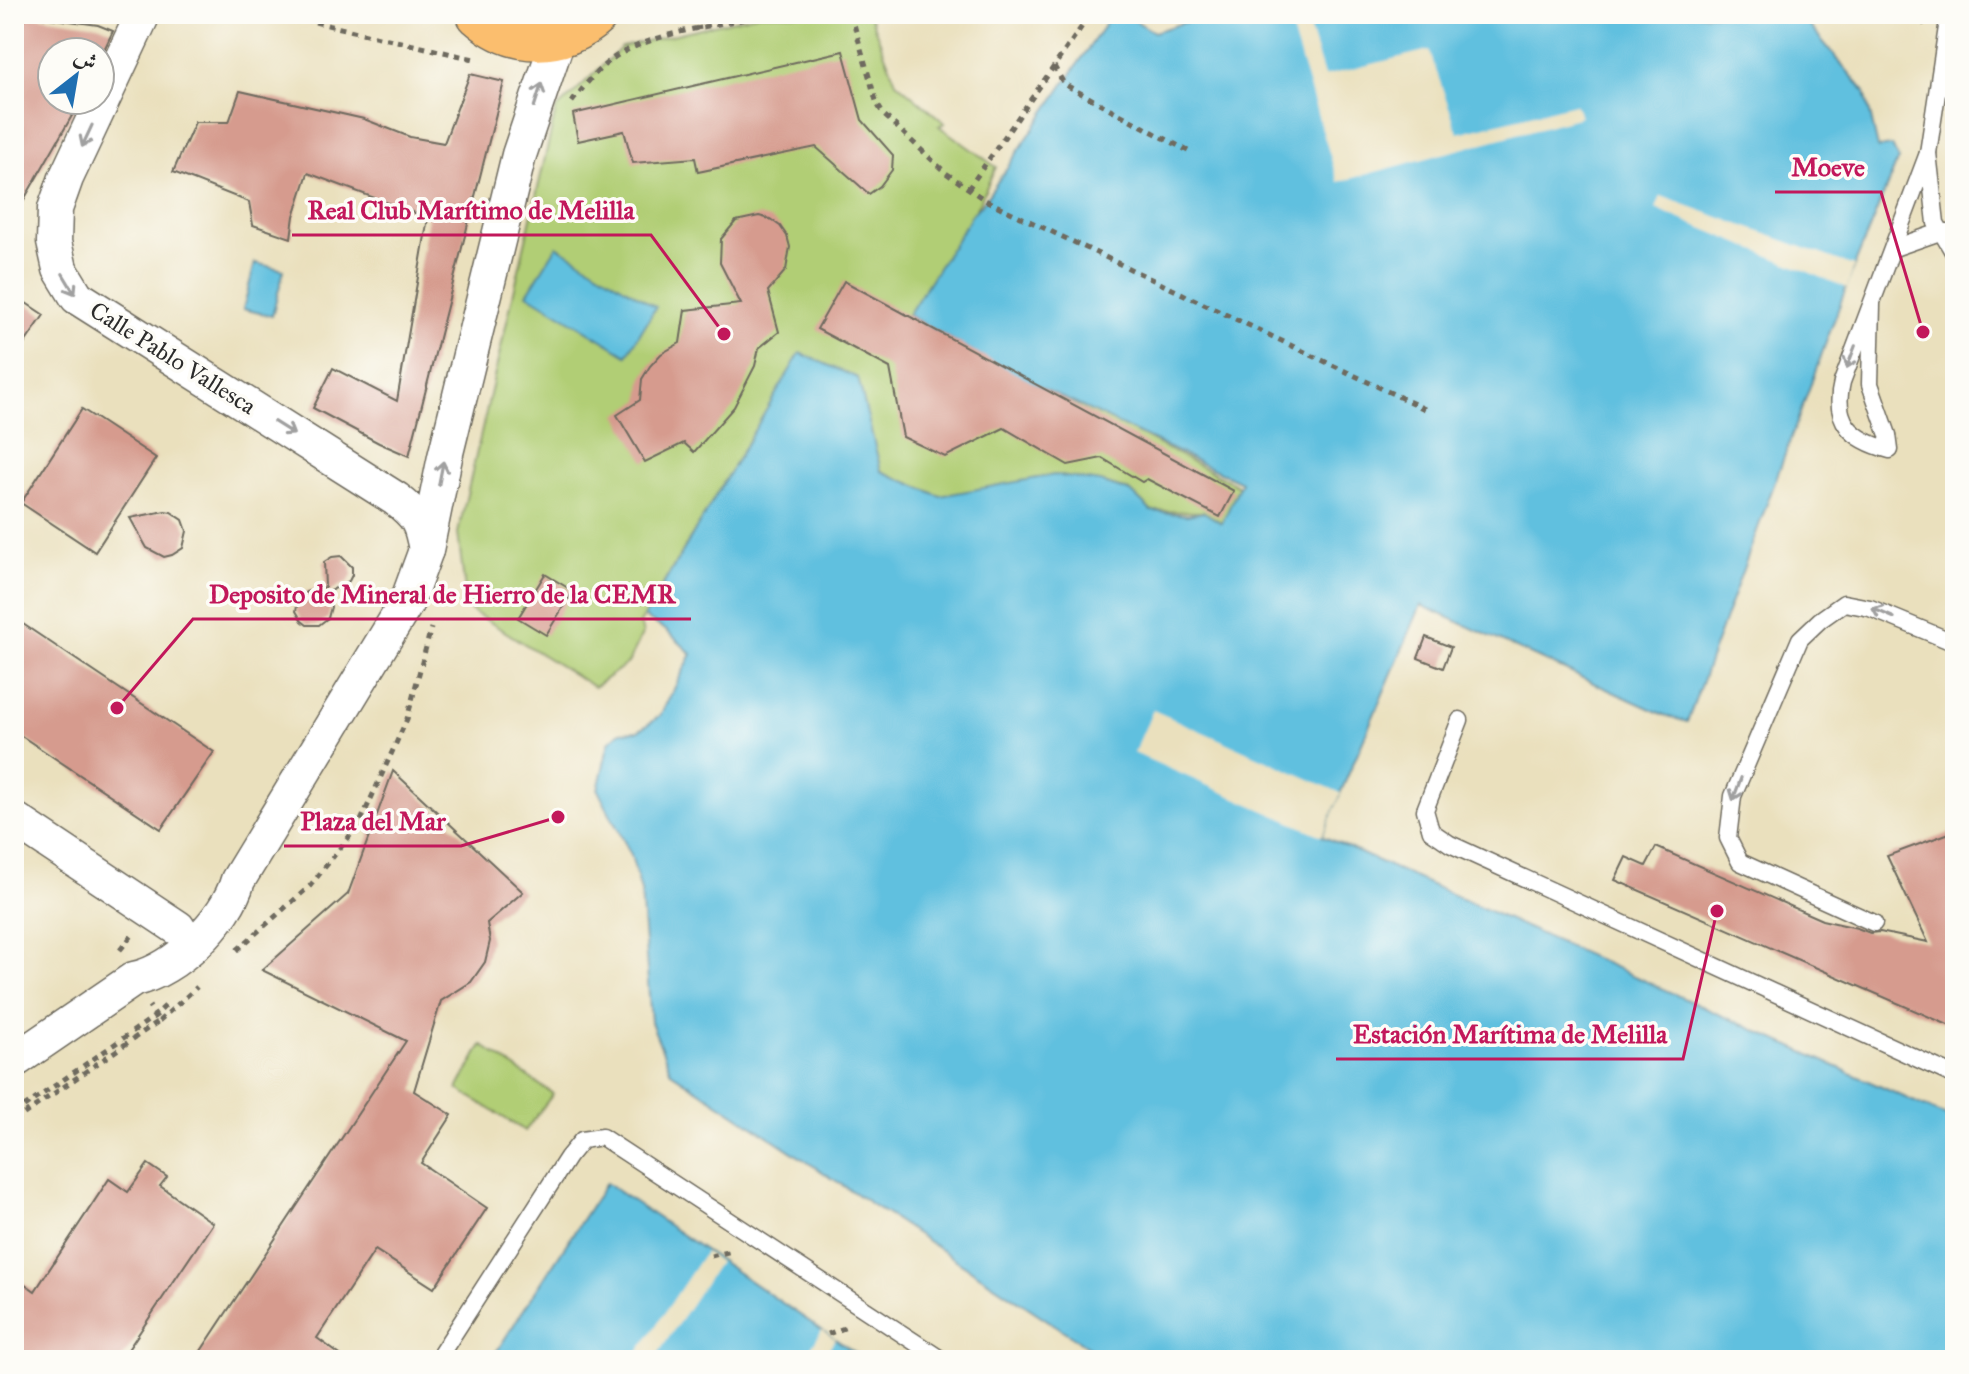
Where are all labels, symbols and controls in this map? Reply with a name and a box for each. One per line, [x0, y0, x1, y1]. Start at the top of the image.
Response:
north arrow [36, 36, 116, 116]
text: ش [70, 42, 102, 76]
one-way arrow [532, 83, 546, 108]
one-way arrow [79, 123, 94, 147]
callout: Moeve [1775, 142, 1881, 192]
text: Moeve [1791, 151, 1865, 183]
callout: Real Club Marítimo de Melilla [292, 185, 651, 235]
text: Real Club Marítimo de Melilla [308, 194, 635, 226]
one-way arrow [61, 272, 77, 295]
street label: Calle Pablo Vallesca [84, 295, 262, 422]
one-way arrow [1843, 344, 1858, 369]
one-way arrow [272, 420, 295, 436]
one-way arrow [435, 461, 450, 486]
callout: Deposito de Mineral de Hierro de la CEMR [193, 569, 691, 619]
text: Deposito de Mineral de Hierro de la CEMR [209, 578, 677, 610]
one-way arrow [1871, 605, 1896, 620]
one-way arrow [1729, 776, 1743, 801]
callout: Plaza del Mar [284, 796, 461, 846]
text: Plaza del Mar [300, 805, 447, 837]
callout: Estación Marítima de Melilla [1336, 1009, 1683, 1059]
text: Estación Marítima de Melilla [1353, 1018, 1668, 1050]

